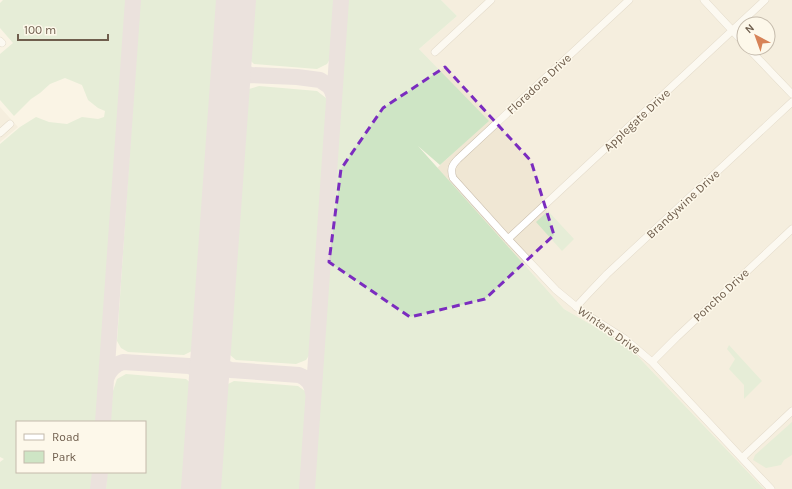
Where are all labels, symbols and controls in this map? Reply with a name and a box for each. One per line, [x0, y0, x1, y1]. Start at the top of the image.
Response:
scale bar [18, 16, 108, 42]
north arrow [736, 16, 776, 56]
text: N [743, 21, 757, 36]
text: 100 m [24, 23, 56, 37]
street label: Floradora Drive [504, 51, 574, 117]
street label: Applegate Drive [601, 86, 673, 154]
street label: Brandywine Drive [644, 167, 722, 241]
street label: Poncho Drive [690, 266, 752, 324]
street label: Winters Drive [575, 303, 643, 357]
legend [16, 421, 146, 473]
text: Road [52, 430, 80, 444]
text: Park [52, 450, 77, 464]

